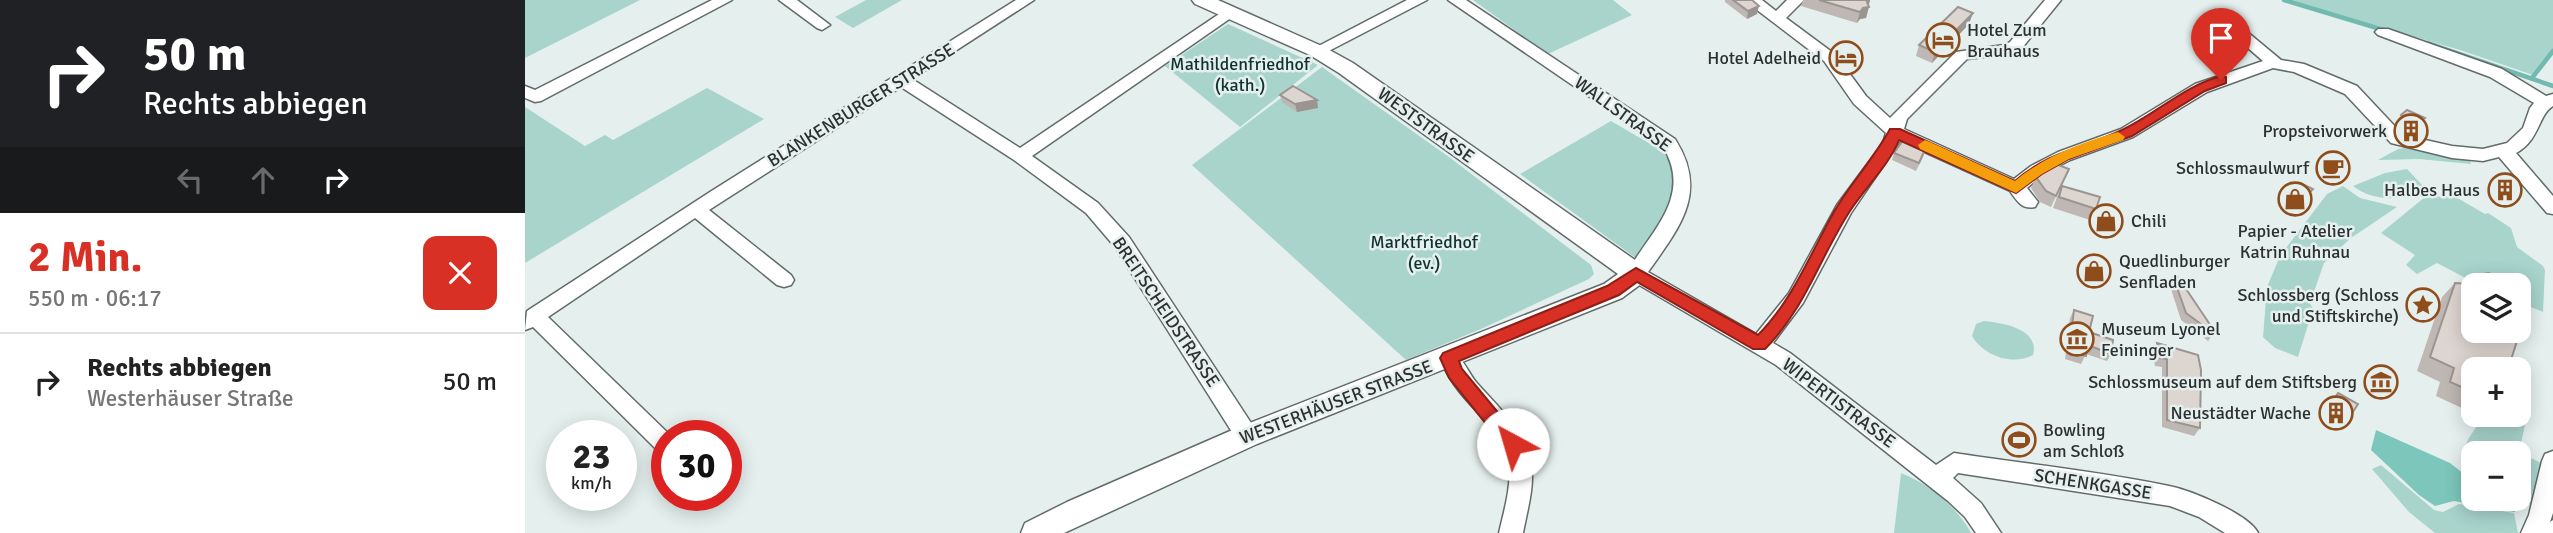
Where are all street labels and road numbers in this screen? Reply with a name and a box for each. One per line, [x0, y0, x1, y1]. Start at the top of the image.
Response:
street label: BLANKENBURGER STRASSE [763, 38, 959, 172]
street label: WALLSTRASSE [1570, 71, 1676, 157]
street label: WESTSTRASSE [1373, 83, 1479, 167]
street label: BREITSCHEIDSTRASSE [1108, 233, 1224, 391]
street label: WIPERTISTRASSE [1778, 353, 1900, 453]
street label: WESTERHÄUSER STRASSE [1236, 355, 1436, 449]
street label: SCHENKGASSE [2033, 464, 2153, 504]

